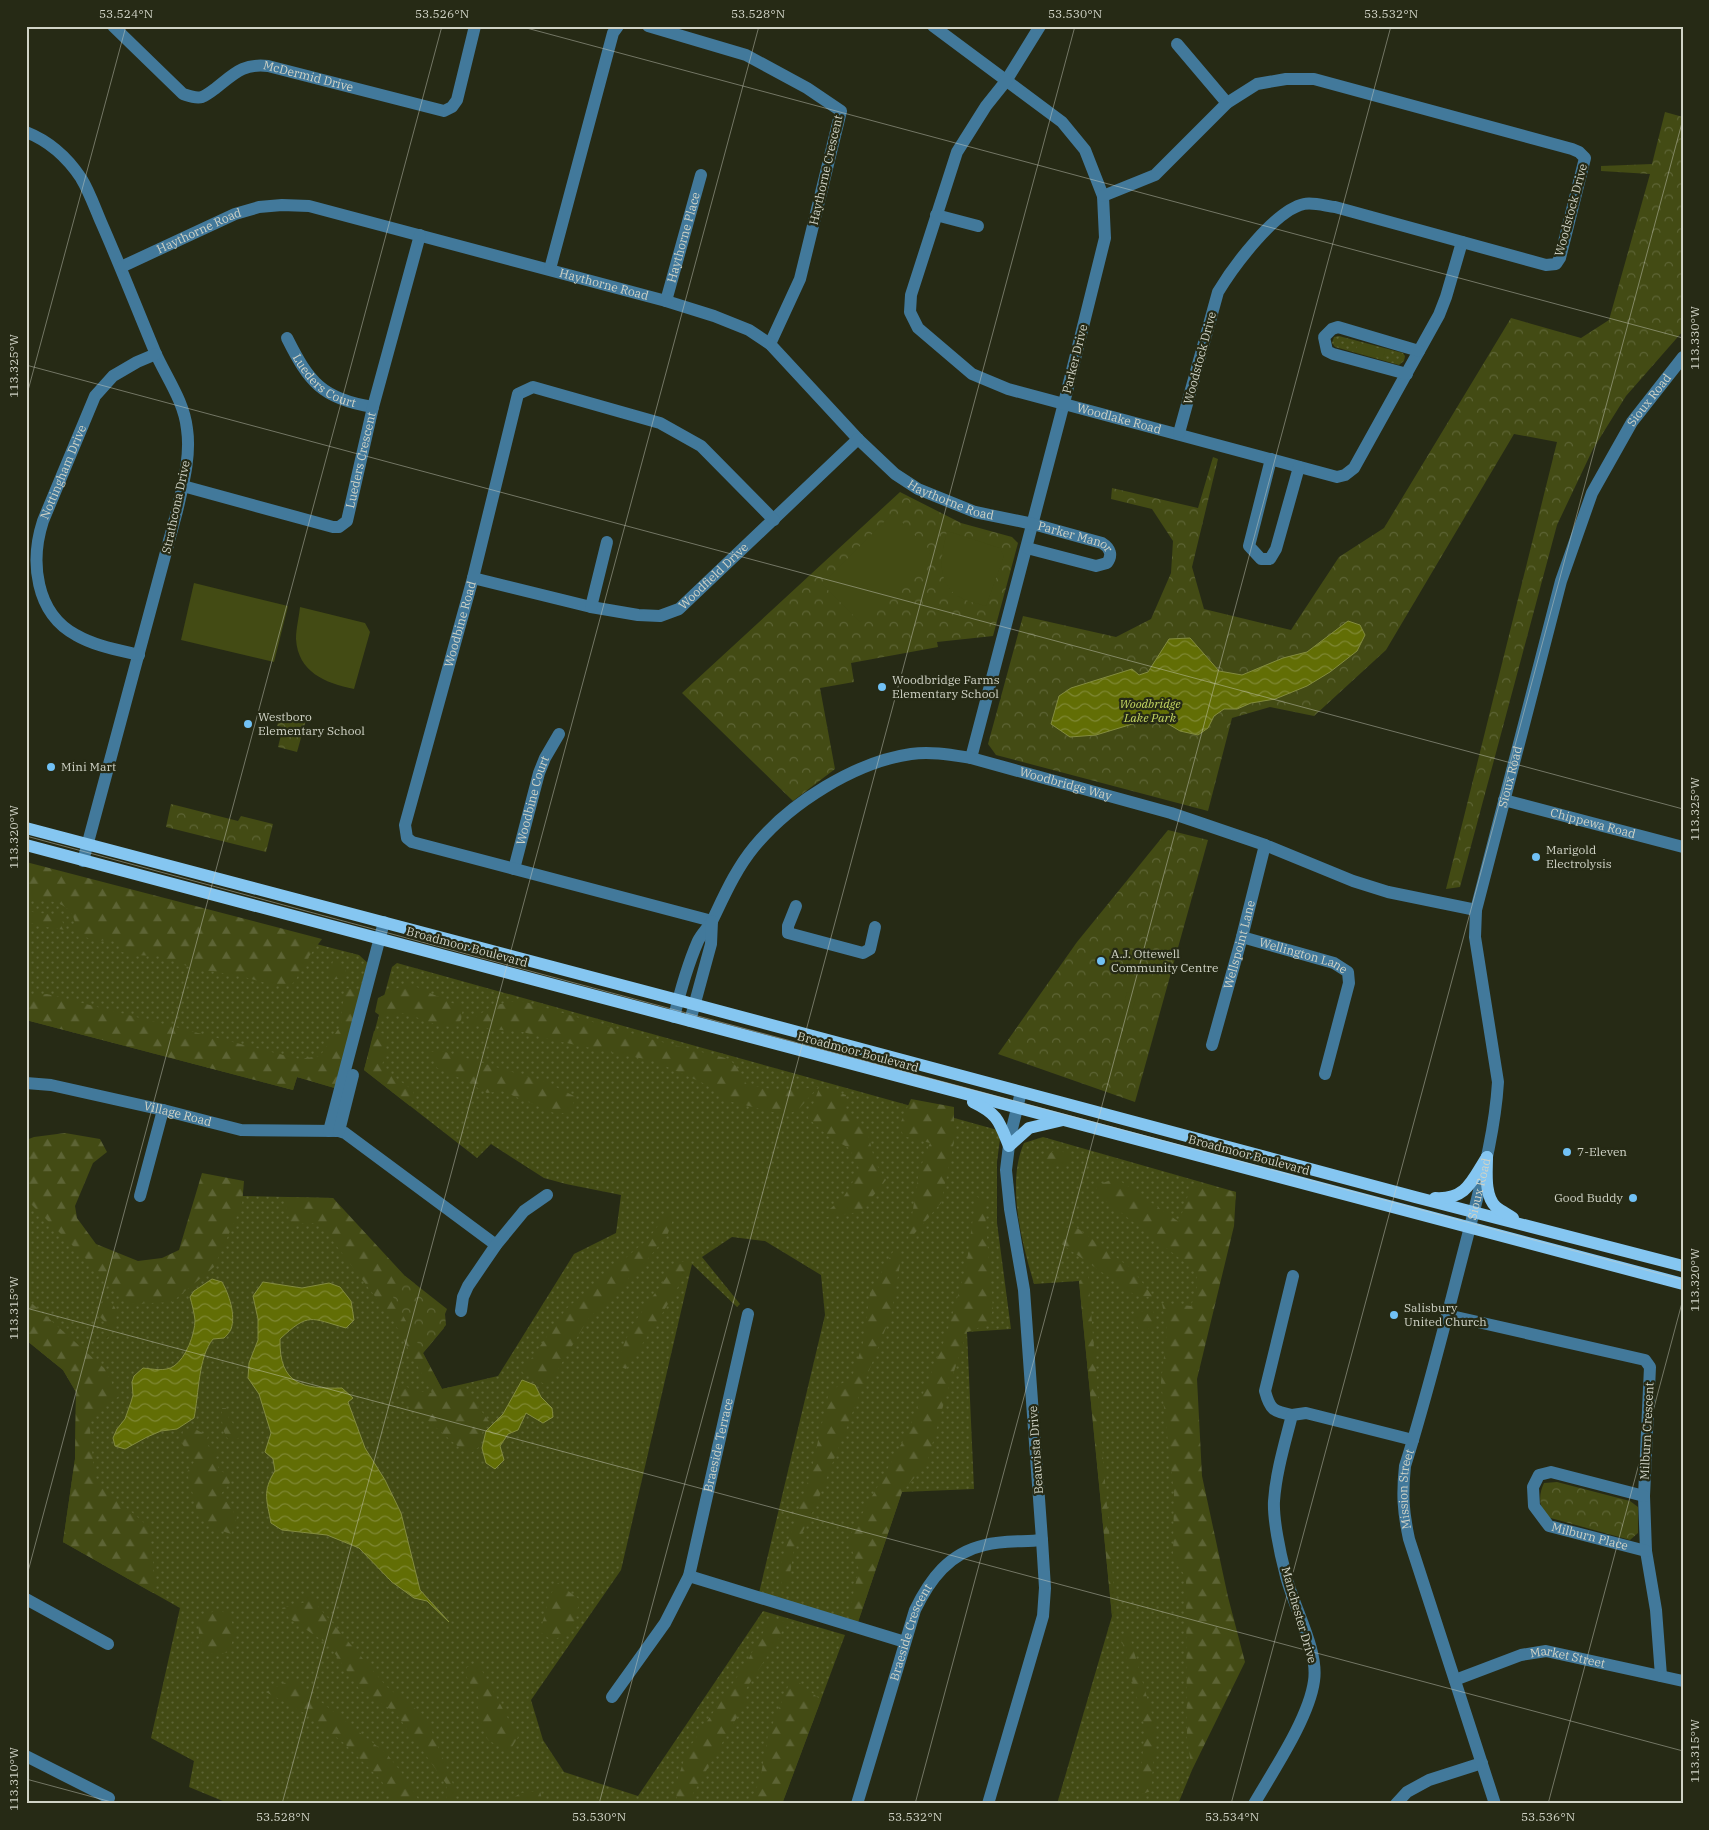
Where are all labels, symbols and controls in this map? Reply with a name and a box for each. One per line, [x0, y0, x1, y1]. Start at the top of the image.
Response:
text: 53.524°N [99, 6, 153, 21]
text: 53.526°N [415, 6, 469, 21]
text: 53.528°N [731, 6, 785, 21]
text: 53.530°N [1048, 6, 1102, 21]
text: 53.532°N [1364, 6, 1418, 21]
street label: McDermid Drive [262, 57, 355, 95]
street label: Haythorne Crescent [806, 113, 845, 226]
street label: Woodstock Drive [1551, 162, 1590, 258]
street label: Haythorne Place [663, 190, 703, 284]
street label: Haythorne Road [154, 205, 243, 256]
street label: Haythorne Road [558, 265, 650, 303]
text: 113.330°W [1687, 306, 1702, 370]
street label: Woodstock Drive [1180, 310, 1219, 406]
street label: Parker Drive [1059, 323, 1090, 395]
text: 113.325°W [6, 334, 21, 398]
street label: Lueders Court [290, 351, 358, 410]
street label: Sioux Road [1623, 370, 1674, 429]
street label: Woodlake Road [1075, 400, 1163, 437]
street label: Lueders Crescent [342, 410, 379, 510]
street label: Nottingham Drive [37, 422, 89, 521]
street label: Strathcona Drive [158, 459, 193, 555]
street label: Haythorne Road [905, 476, 995, 523]
street label: Parker Manor [1036, 518, 1117, 555]
street label: Woodfield Drive [675, 539, 751, 612]
street label: Woodbine Road [441, 579, 479, 669]
place label: Woodbridge Farms Elementary School [892, 672, 1000, 701]
marker: Woodbridge Farms Elementary School [876, 681, 888, 693]
park label: Woodbridge Lake Park [1119, 696, 1181, 725]
place label: Westboro Elementary School [258, 709, 365, 738]
marker: Westboro Elementary School [242, 718, 254, 730]
street label: Sioux Road [1495, 744, 1525, 809]
street label: Woodbine Court [513, 754, 552, 846]
place label: Mini Mart [61, 759, 116, 774]
marker: Mini Mart [45, 761, 57, 773]
street label: Woodbridge Way [1018, 764, 1114, 804]
text: 113.325°W [1687, 777, 1702, 841]
text: 113.320°W [6, 805, 21, 869]
street label: Chippewa Road [1549, 805, 1637, 841]
place label: Marigold Electrolysis [1546, 842, 1612, 871]
marker: Marigold Electrolysis [1530, 851, 1542, 863]
street label: Wellspoint Lane [1220, 899, 1258, 991]
street label: Broadmoor Boulevard [405, 923, 529, 970]
street label: Wellington Lane [1257, 934, 1350, 977]
place label: A.J. Ottewell Community Centre [1111, 946, 1218, 975]
marker: A.J. Ottewell Community Centre [1095, 955, 1107, 967]
street label: Broadmoor Boulevard [796, 1028, 920, 1075]
street label: Village Road [142, 1098, 213, 1129]
street label: Broadmoor Boulevard [1187, 1131, 1311, 1178]
place label: 7-Eleven [1577, 1144, 1627, 1159]
marker: 7-Eleven [1561, 1146, 1573, 1158]
street label: Sioux Road [1464, 1156, 1494, 1221]
place label: Good Buddy [1554, 1190, 1624, 1205]
marker: Good Buddy [1627, 1192, 1639, 1204]
text: 113.320°W [1687, 1248, 1702, 1312]
text: 113.315°W [6, 1276, 21, 1340]
place label: Salisbury United Church [1404, 1300, 1487, 1329]
marker: Salisbury United Church [1388, 1309, 1400, 1321]
street label: Milburn Crescent [1636, 1382, 1657, 1480]
street label: Braeside Terrace [700, 1396, 736, 1493]
street label: Beauvista Drive [1025, 1405, 1046, 1495]
street label: Mission Street [1395, 1447, 1417, 1530]
street label: Milburn Place [1550, 1519, 1630, 1553]
street label: Manchester Drive [1279, 1565, 1320, 1665]
street label: Braeside Crescent [886, 1581, 935, 1683]
street label: Market Street [1529, 1643, 1607, 1671]
text: 113.315°W [1687, 1719, 1702, 1783]
text: 113.310°W [6, 1747, 21, 1811]
text: 53.528°N [256, 1809, 310, 1824]
text: 53.530°N [572, 1809, 626, 1824]
text: 53.532°N [888, 1809, 942, 1824]
text: 53.534°N [1205, 1809, 1259, 1824]
text: 53.536°N [1521, 1809, 1575, 1824]

